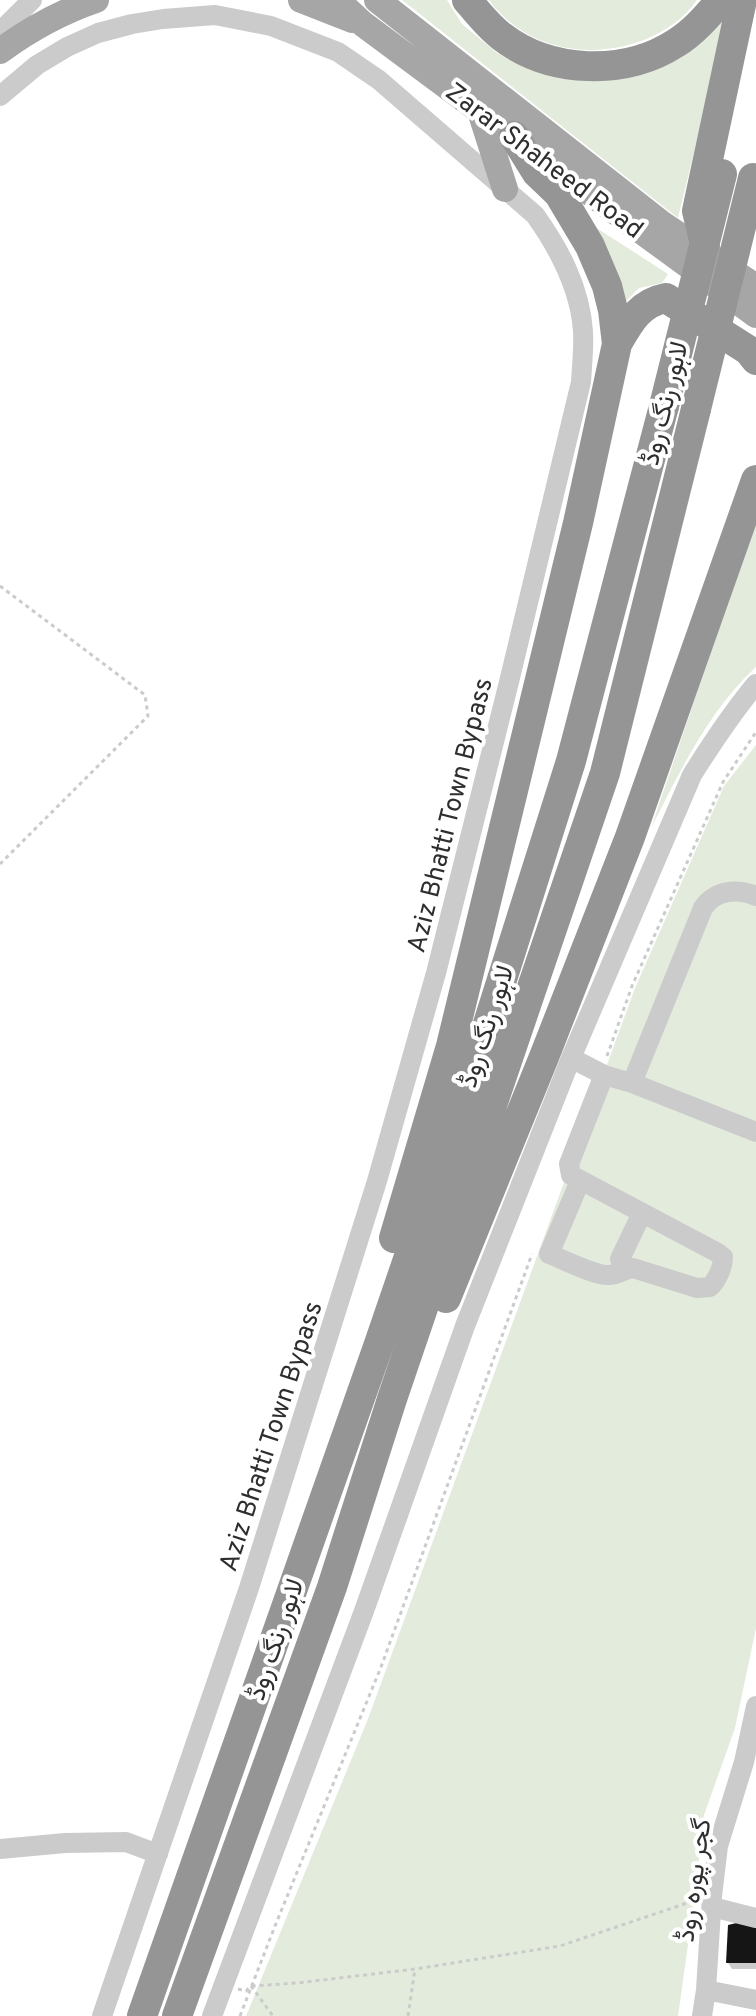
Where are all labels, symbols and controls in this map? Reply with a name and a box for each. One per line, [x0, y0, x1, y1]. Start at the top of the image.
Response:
street label: Zarar Shaheed Road [438, 77, 649, 247]
street label: لاہور رنگ روڈ [635, 338, 698, 469]
street label: Aziz Bhatti Town Bypass [401, 675, 502, 956]
street label: لاہور رنگ روڈ [453, 962, 524, 1092]
street label: Aziz Bhatti Town Bypass [213, 1298, 332, 1576]
street label: لاہور رنگ روڈ [241, 1575, 314, 1705]
street label: گجر پورہ روڈ [671, 1817, 720, 1944]

